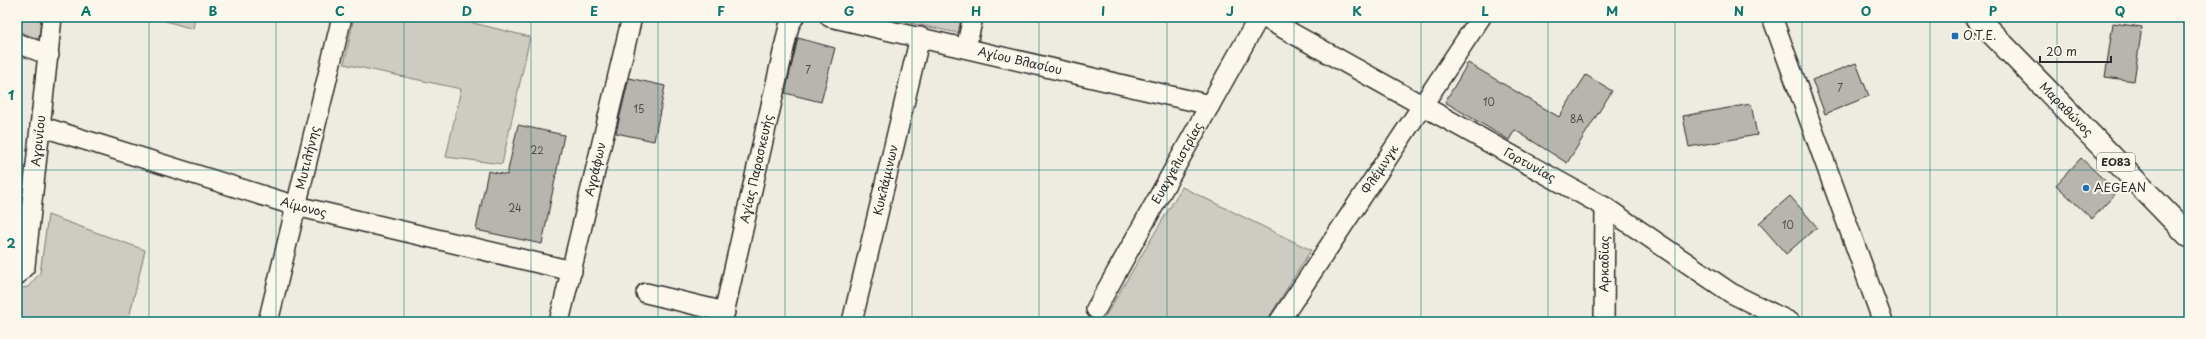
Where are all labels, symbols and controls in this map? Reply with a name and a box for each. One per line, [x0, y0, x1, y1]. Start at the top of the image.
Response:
text: A [81, 1, 91, 20]
text: B [209, 1, 218, 20]
text: C [335, 1, 345, 20]
text: D [462, 1, 472, 20]
text: E [590, 1, 598, 20]
text: F [717, 1, 725, 20]
text: G [844, 1, 854, 20]
text: H [971, 1, 981, 20]
text: I [1101, 1, 1105, 20]
text: J [1226, 1, 1234, 20]
text: K [1352, 1, 1362, 20]
text: L [1481, 1, 1489, 20]
text: M [1606, 1, 1618, 20]
text: N [1734, 1, 1744, 20]
text: O [1861, 1, 1871, 20]
text: P [1989, 1, 1998, 20]
text: Q [2115, 1, 2125, 20]
place label: Ο.Τ.Ε. [1963, 26, 1996, 44]
marker: Ο.Τ.Ε. [1950, 31, 1960, 41]
scale bar [2040, 38, 2111, 64]
street label: Αγίου Βλασίου [976, 42, 1064, 79]
text: 20 m [2046, 42, 2077, 60]
house number: 7 [805, 62, 811, 77]
street label: Μαραθώνος [2036, 77, 2097, 140]
house number: 7 [1837, 80, 1843, 95]
text: 1 [8, 85, 14, 104]
house number: 10 [1483, 94, 1495, 109]
house number: 15 [634, 101, 644, 116]
house number: 8A [1570, 111, 1584, 126]
street label: Αγίας Παρασκευής [735, 112, 777, 225]
street label: Αγρινίου [26, 114, 49, 167]
street label: Ευαγγελιστρίας [1146, 118, 1207, 207]
street label: Μυτιλήνης [290, 124, 323, 191]
street label: Αγράφων [579, 140, 610, 198]
street label: Φλέμινγκ [1356, 140, 1402, 197]
house number: 22 [530, 142, 544, 157]
street label: Γορτυνίας [1501, 142, 1560, 186]
street label: Κυκλάμινων [868, 143, 902, 217]
road number: ΕΟ83 [2097, 153, 2135, 171]
place label: AEGEAN [2094, 178, 2146, 196]
marker: AEGEAN [2081, 183, 2091, 193]
street label: Αίμονος [279, 192, 329, 221]
house number: 24 [508, 200, 522, 215]
house number: 10 [1782, 217, 1794, 232]
text: 2 [6, 233, 16, 252]
street label: Αρκαδίας [1594, 236, 1613, 292]

